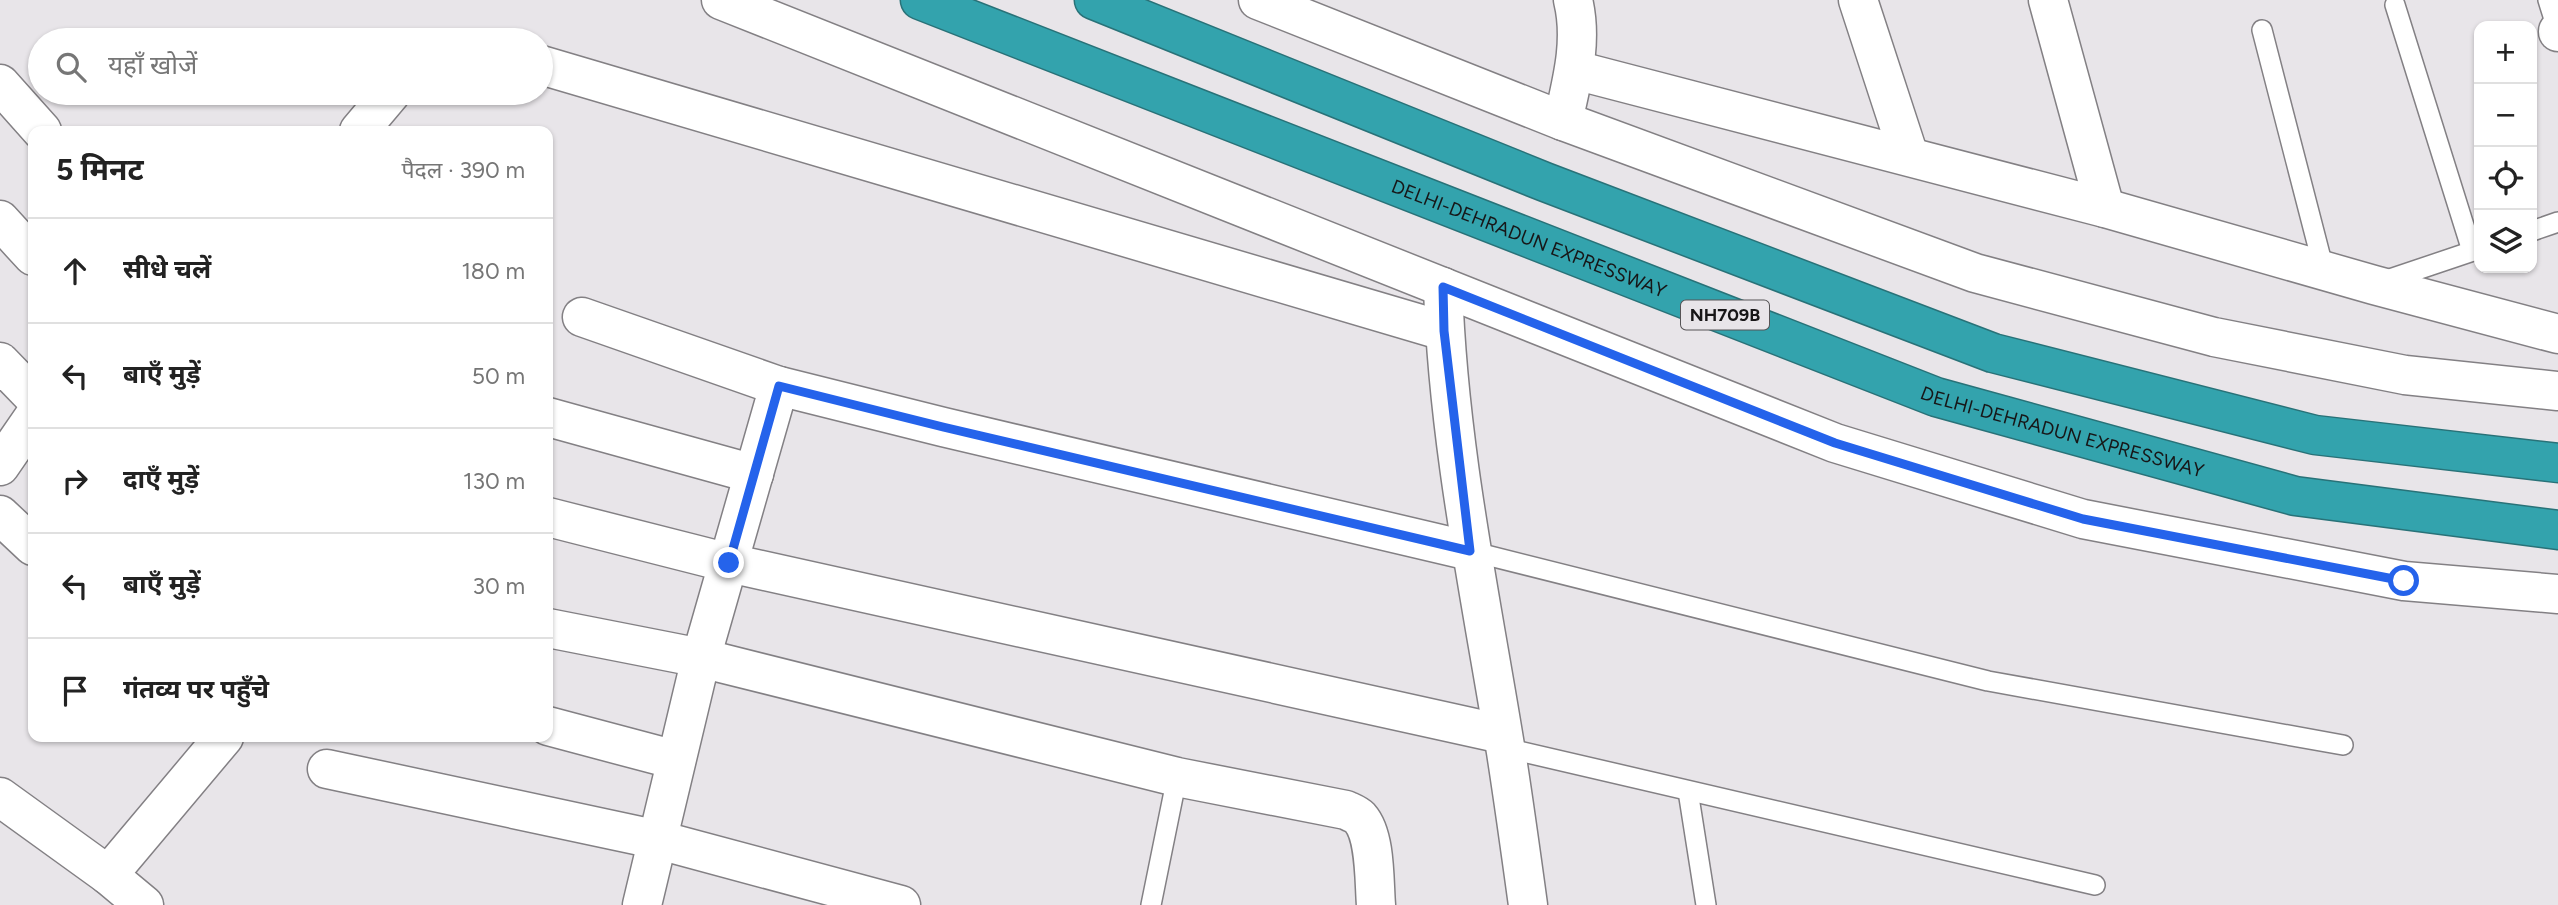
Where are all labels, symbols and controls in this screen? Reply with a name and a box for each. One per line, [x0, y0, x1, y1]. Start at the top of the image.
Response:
map controls [2474, 21, 2537, 273]
button: + [2474, 21, 2537, 84]
search box [28, 28, 553, 105]
icon: search [52, 48, 90, 86]
text: यहाँ खोजें [108, 49, 197, 81]
button: − [2474, 84, 2537, 147]
button: locate [2474, 147, 2537, 210]
text: 5 मिनट [56, 151, 144, 188]
text: पैदल · 390 m [401, 156, 525, 184]
street label: DELHI-DEHRADUN EXPRESSWAY [1388, 174, 1670, 302]
button: layers [2474, 210, 2537, 273]
icon: ahead [56, 252, 94, 290]
text: सीधे चलें [123, 253, 211, 285]
text: 180 m [461, 257, 525, 285]
road number: NH709B [1681, 300, 1769, 330]
icon: left [56, 357, 94, 395]
text: बाएँ मुड़ें [123, 358, 200, 390]
text: 50 m [472, 362, 525, 390]
street label: DELHI-DEHRADUN EXPRESSWAY [1917, 381, 2207, 482]
icon: right [56, 462, 94, 500]
text: दाएँ मुड़ें [123, 463, 199, 495]
text: 130 m [463, 467, 525, 495]
route end [713, 547, 744, 578]
route start [2388, 565, 2419, 596]
icon: left [56, 567, 94, 605]
text: बाएँ मुड़ें [123, 568, 200, 600]
text: 30 m [472, 572, 525, 600]
icon: arrive [56, 672, 94, 710]
text: गंतव्य पर पहुँचे [123, 673, 269, 705]

